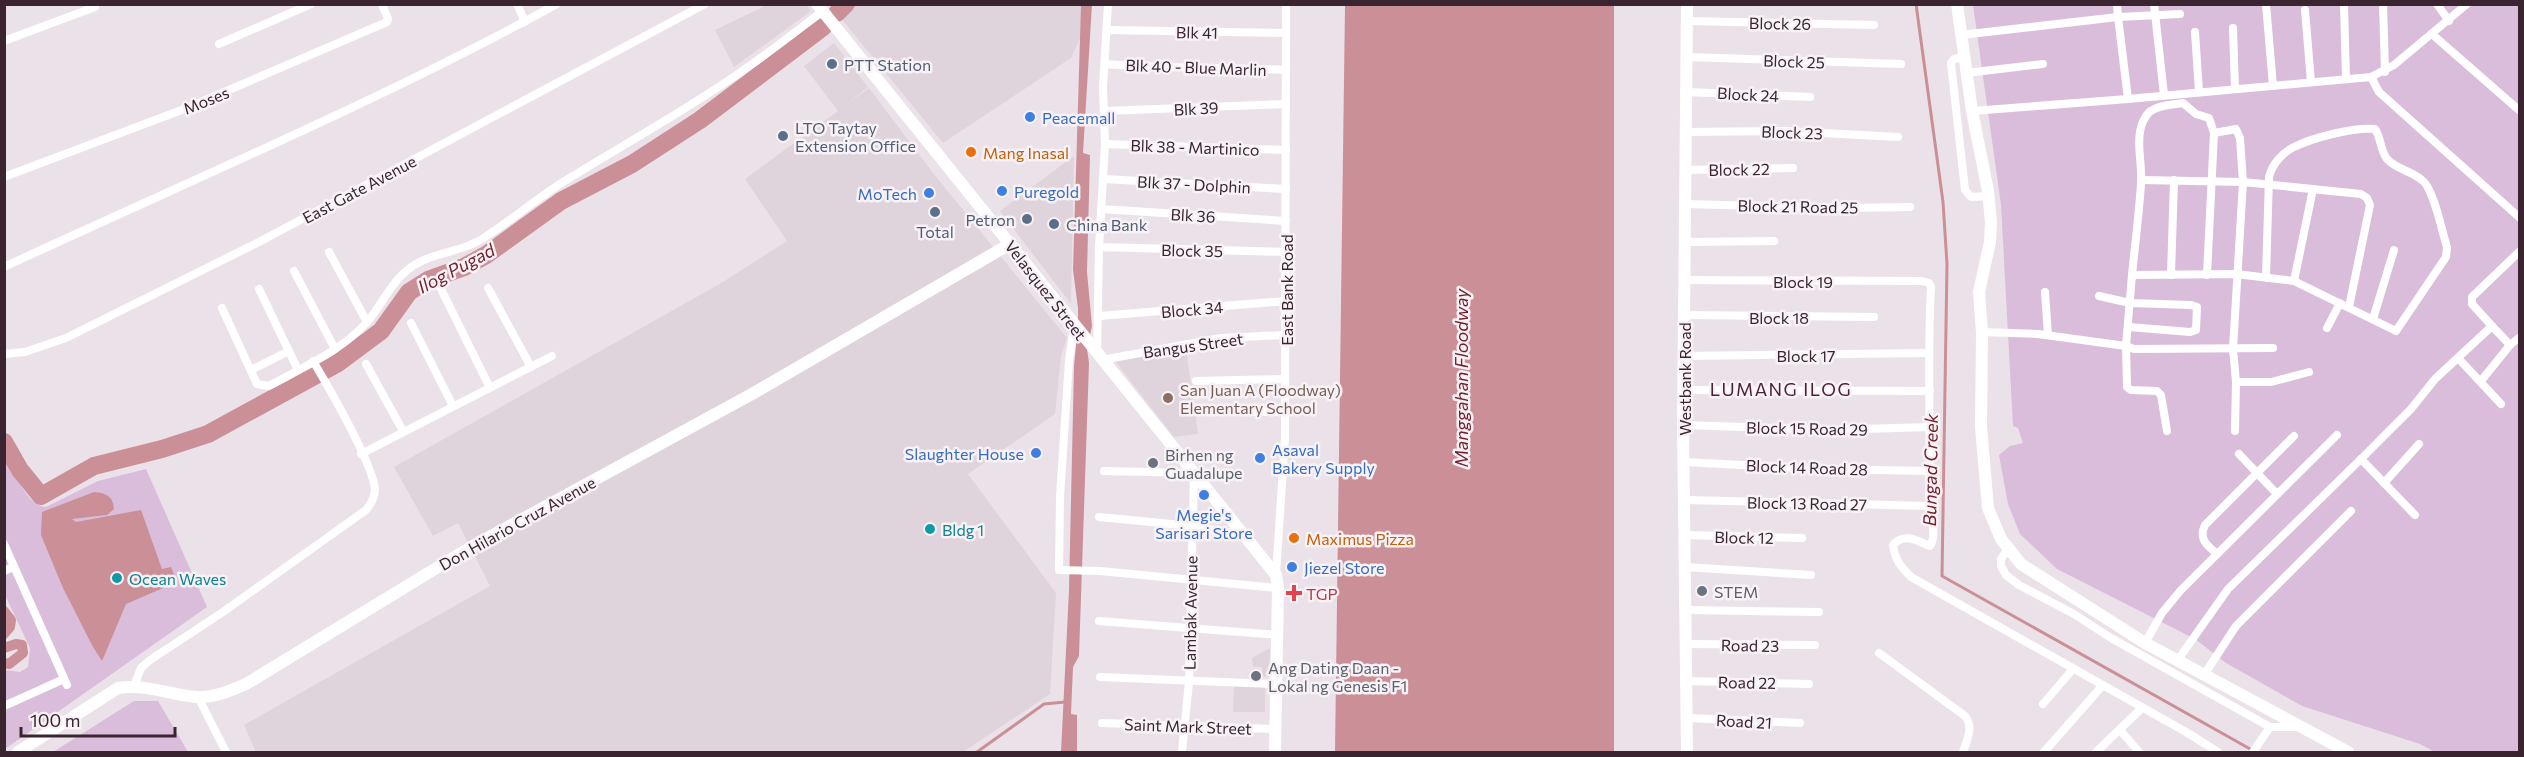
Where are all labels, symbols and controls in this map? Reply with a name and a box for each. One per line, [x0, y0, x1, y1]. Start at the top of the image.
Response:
street label: Block 26 [1749, 13, 1811, 33]
street label: Blk 41 [1176, 22, 1218, 42]
street label: Block 25 [1763, 50, 1825, 72]
place label: PTT Station [844, 55, 931, 74]
street label: Blk 40 - Blue Marlin [1125, 55, 1267, 79]
marker: PTT Station [825, 57, 839, 71]
street label: Moses [180, 82, 232, 118]
street label: Block 24 [1717, 83, 1780, 105]
street label: Blk 39 [1173, 97, 1219, 119]
place label: Peacemall [1042, 108, 1115, 127]
marker: Peacemall [1023, 110, 1037, 124]
place label: LTO Taytay Extension Office [795, 118, 916, 155]
street label: Block 23 [1761, 121, 1823, 143]
marker: LTO Taytay Extension Office [776, 129, 790, 143]
street label: Blk 38 - Martinico [1130, 135, 1260, 159]
place label: Mang Inasal [983, 143, 1069, 162]
marker: Mang Inasal [964, 145, 978, 159]
street label: East Gate Avenue [299, 151, 419, 227]
street label: Block 22 [1708, 159, 1770, 179]
street label: Blk 37 - Dolphin [1137, 172, 1251, 196]
place label: Puregold [1014, 182, 1079, 201]
place label: MoTech [858, 184, 917, 203]
marker: Puregold [995, 184, 1009, 198]
marker: MoTech [922, 186, 936, 200]
street label: Block 21 Road 25 [1737, 195, 1859, 217]
street label: Blk 36 [1170, 204, 1216, 226]
marker: Total [928, 205, 942, 219]
place label: Petron [966, 210, 1015, 229]
marker: Petron [1020, 212, 1034, 226]
place label: China Bank [1066, 215, 1148, 234]
marker: China Bank [1047, 217, 1061, 231]
place label: Total [916, 222, 954, 241]
street label: East Bank Road [1277, 234, 1296, 346]
street label: Velasquez Street [1001, 236, 1091, 344]
water label: Ilog Pugad [414, 238, 499, 298]
street label: Block 35 [1161, 240, 1223, 260]
street label: Block 19 [1773, 272, 1833, 291]
water label: Manggahan Floodway [1450, 288, 1472, 467]
street label: Block 34 [1160, 297, 1224, 321]
street label: Block 18 [1749, 308, 1809, 327]
street label: Westbank Road [1675, 322, 1694, 436]
street label: Bangus Street [1142, 329, 1245, 361]
street label: Block 17 [1777, 346, 1835, 365]
district label: LUMANG ILOG [1710, 378, 1852, 400]
place label: San Juan A (Floodway) Elementary School [1180, 380, 1341, 417]
marker: San Juan A (Floodway) Elementary School [1161, 391, 1175, 405]
water label: Bungad Creek [1918, 412, 1942, 527]
street label: Block 15 Road 29 [1746, 417, 1868, 439]
place label: Asaval Bakery Supply [1272, 440, 1375, 477]
place label: Slaughter House [905, 444, 1024, 463]
place label: Birhen ng Guadalupe [1165, 445, 1243, 482]
marker: Slaughter House [1029, 446, 1043, 460]
marker: Asaval Bakery Supply [1253, 451, 1267, 465]
street label: Block 14 Road 28 [1746, 455, 1868, 479]
marker: Birhen ng Guadalupe [1146, 456, 1160, 470]
street label: Don Hilario Cruz Avenue [435, 472, 599, 574]
marker: Megie's Sarisari Store [1197, 488, 1211, 502]
street label: Block 13 Road 27 [1747, 492, 1867, 514]
place label: Megie's Sarisari Store [1155, 505, 1253, 542]
place label: Bldg 1 [942, 520, 984, 539]
marker: Bldg 1 [923, 522, 937, 536]
street label: Block 12 [1714, 527, 1774, 547]
place label: Maximus Pizza [1306, 529, 1414, 548]
marker: Maximus Pizza [1287, 531, 1301, 545]
street label: Lambak Avenue [1180, 556, 1200, 670]
place label: Jiezel Store [1304, 558, 1385, 577]
marker: Jiezel Store [1285, 560, 1299, 574]
place label: Ocean Waves [129, 569, 226, 588]
marker: Ocean Waves [110, 571, 124, 585]
place label: STEM [1714, 582, 1758, 601]
place label: TGP [1306, 584, 1338, 603]
marker: STEM [1695, 584, 1709, 598]
marker: TGP [1287, 586, 1301, 600]
street label: Road 23 [1721, 635, 1779, 655]
place label: Ang Dating Daan - Lokal ng Genesis F1 [1268, 658, 1407, 695]
marker: Ang Dating Daan - Lokal ng Genesis F1 [1249, 669, 1263, 683]
street label: Road 22 [1718, 672, 1776, 692]
scale bar [21, 700, 176, 738]
text: 100 m [30, 709, 80, 731]
street label: Road 21 [1715, 710, 1773, 732]
street label: Saint Mark Street [1124, 714, 1252, 738]

